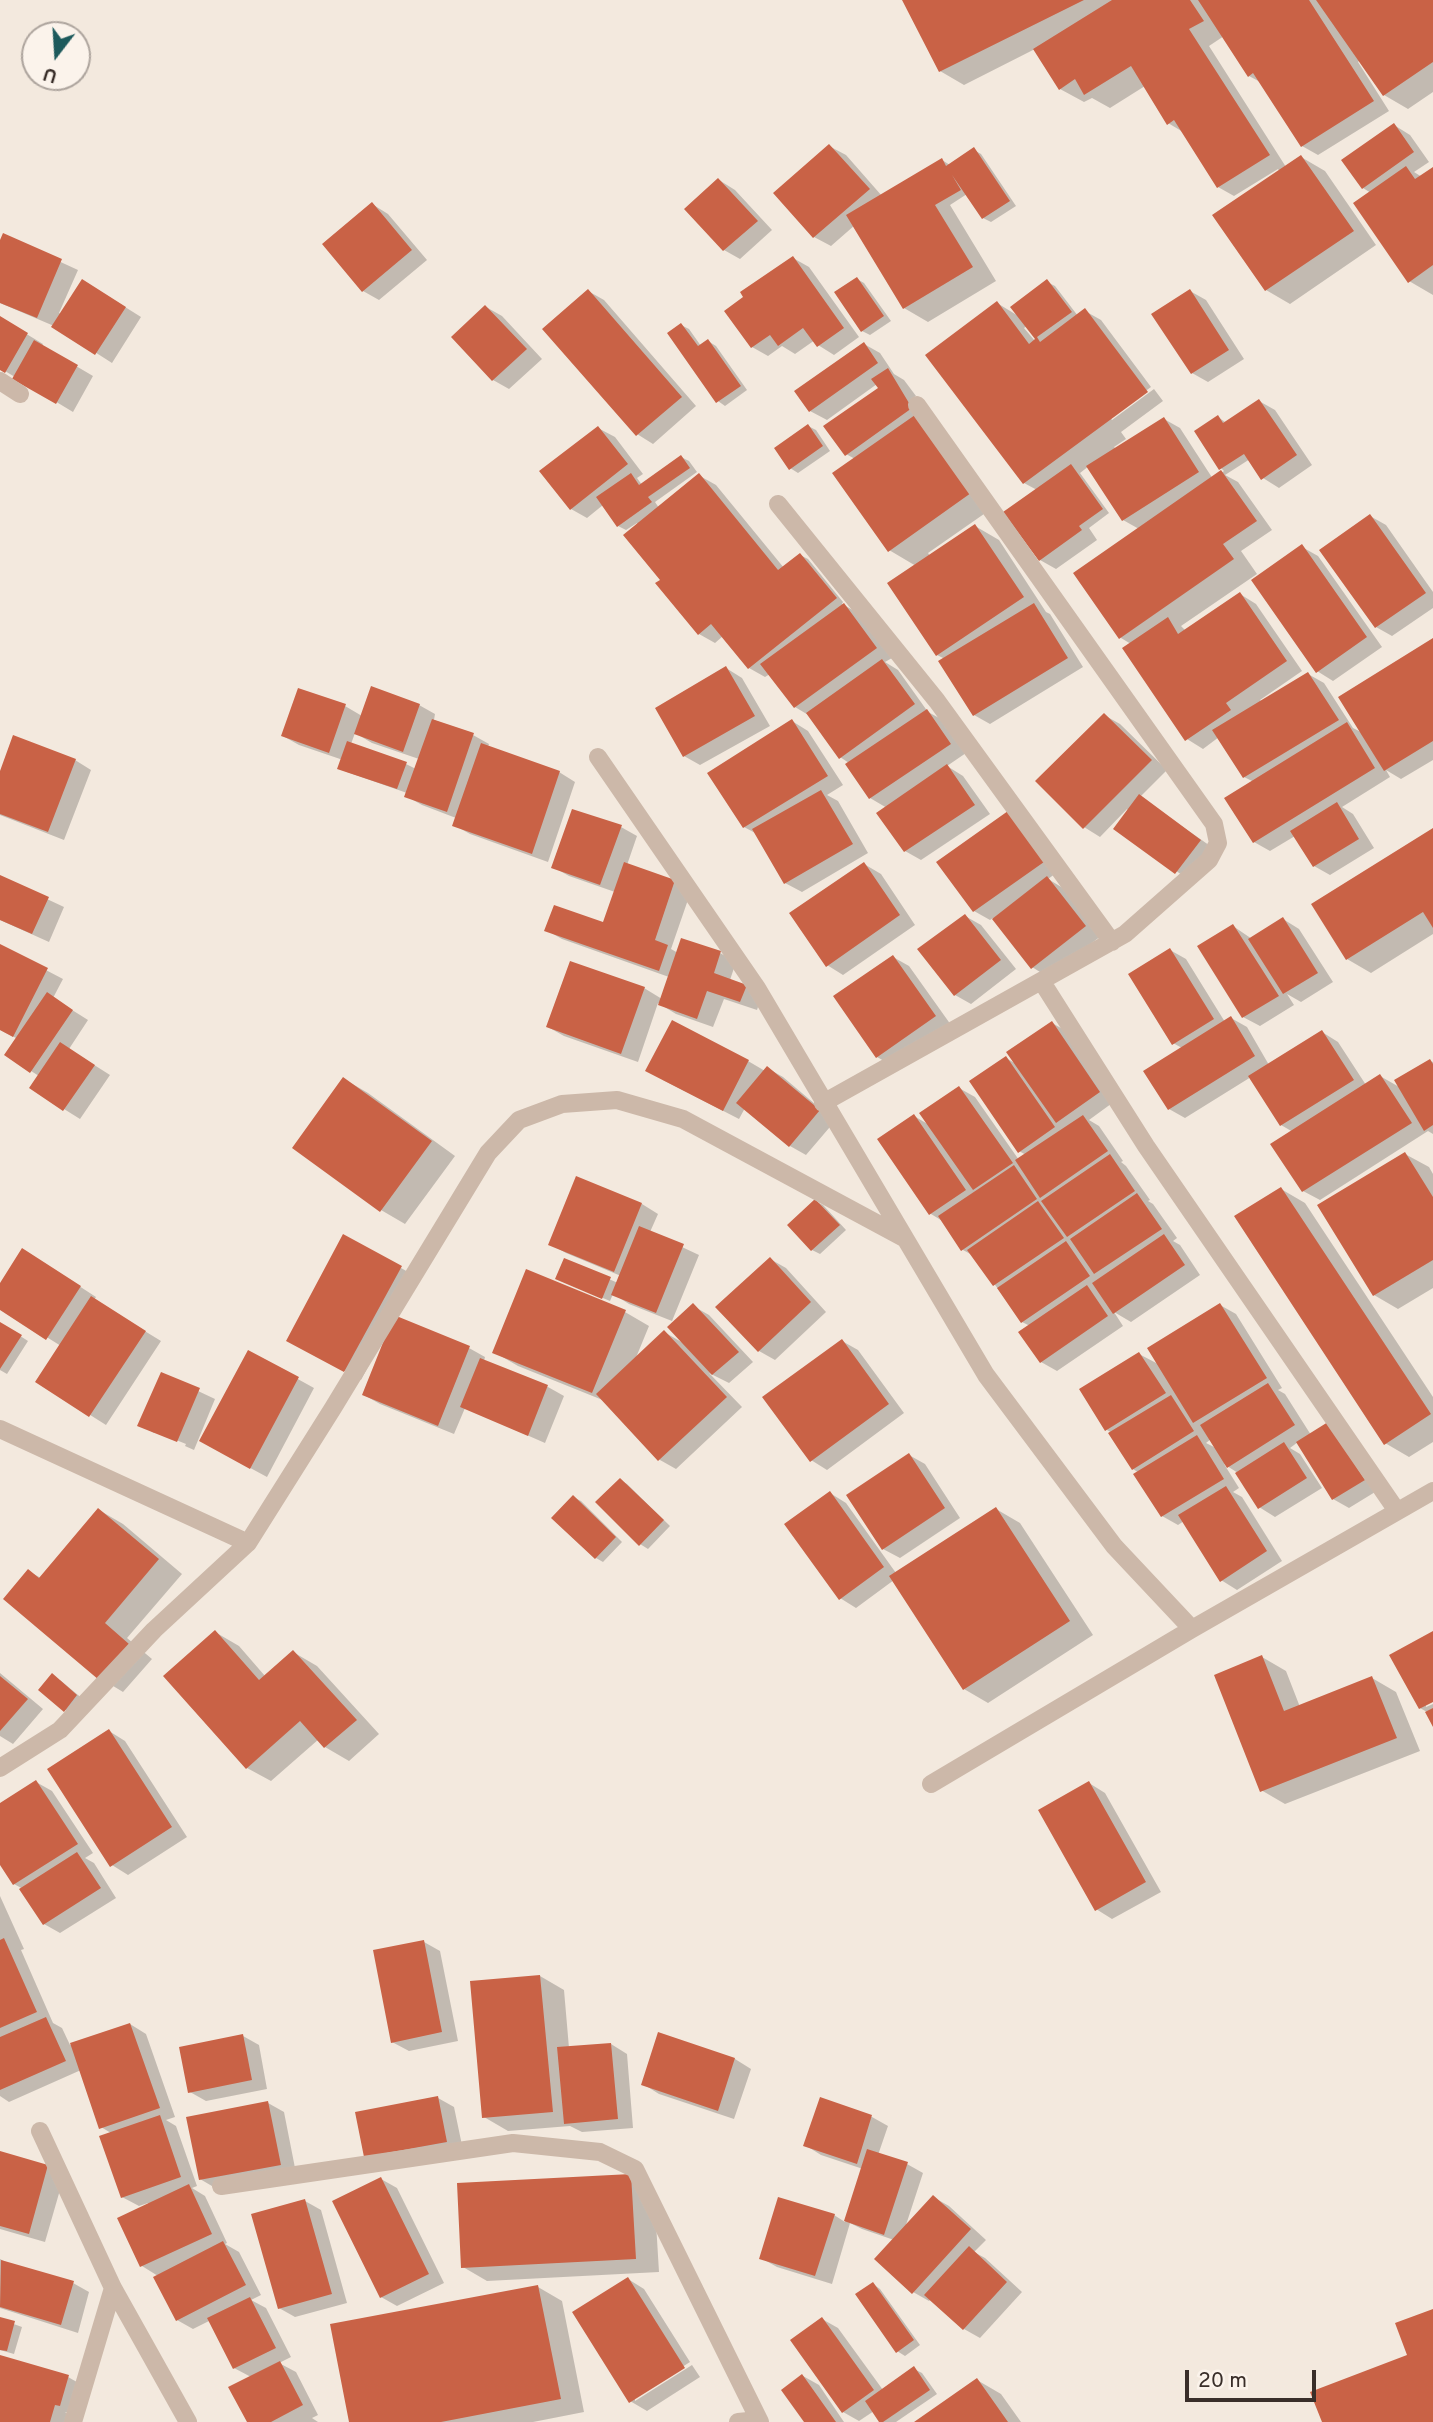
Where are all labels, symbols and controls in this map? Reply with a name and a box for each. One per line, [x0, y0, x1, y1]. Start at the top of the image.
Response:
north arrow [21, 21, 91, 91]
text: U [40, 61, 60, 88]
scale bar [1188, 2356, 1319, 2400]
text: 20 m [1198, 2368, 1247, 2395]

